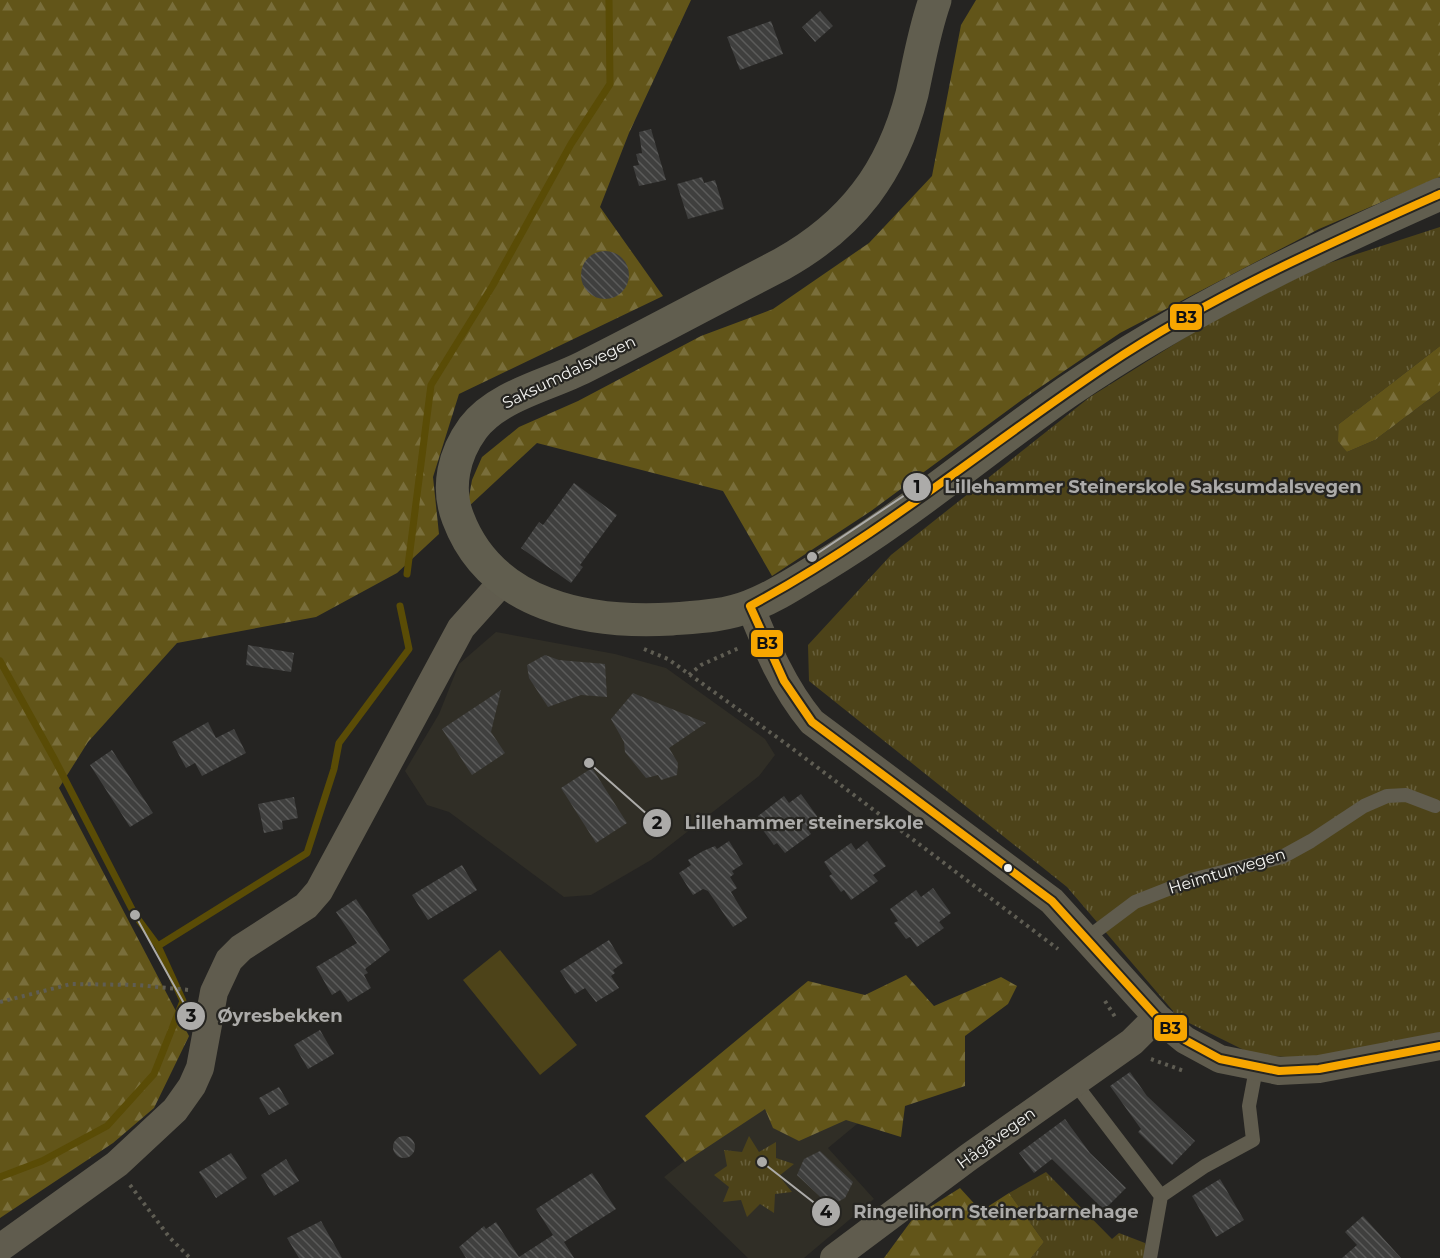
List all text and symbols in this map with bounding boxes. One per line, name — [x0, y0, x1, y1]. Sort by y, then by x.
line badge: B3 — [1169, 303, 1203, 331]
text: B3 — [1175, 308, 1197, 327]
street label: Saksumdalsvegen — [499, 331, 639, 413]
callout: Lillehammer Steinerskole Saksumdalsvegen — [902, 469, 1374, 505]
text: 1 — [913, 476, 921, 498]
text: Lillehammer Steinerskole Saksumdalsvegen — [944, 476, 1362, 498]
line badge: B3 — [750, 629, 784, 658]
text: B3 — [756, 634, 778, 653]
callout: Lillehammer steinerskole — [642, 805, 935, 841]
text: 2 — [652, 812, 663, 834]
text: Lillehammer steinerskole — [684, 812, 924, 834]
street label: Heimtunvegen — [1166, 844, 1288, 898]
unlabelled marker — [1002, 862, 1014, 874]
callout: Øyresbekken — [176, 998, 355, 1034]
text: 3 — [185, 1005, 197, 1027]
text: Øyresbekken — [217, 1005, 343, 1027]
line badge: B3 — [1153, 1014, 1188, 1042]
text: B3 — [1159, 1019, 1181, 1038]
street label: Hågåvegen — [953, 1103, 1039, 1173]
callout: Ringelihorn Steinerbarnehage — [811, 1194, 1151, 1230]
text: 4 — [820, 1201, 833, 1223]
text: Ringelihorn Steinerbarnehage — [853, 1201, 1139, 1223]

